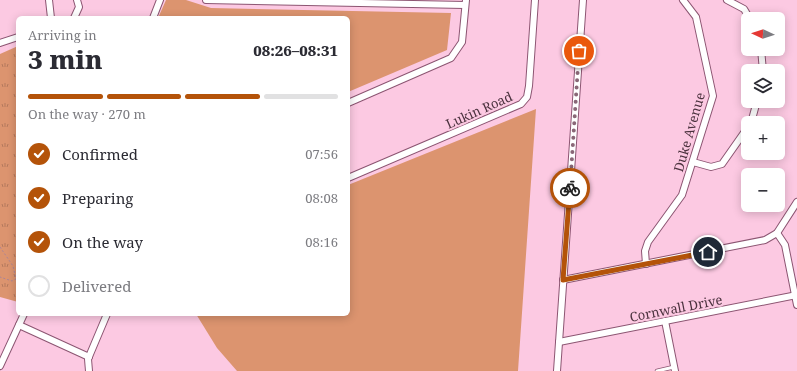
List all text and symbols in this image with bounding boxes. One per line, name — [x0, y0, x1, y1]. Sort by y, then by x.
north arrow — [741, 12, 785, 56]
map controls — [741, 12, 785, 212]
text: Arriving in — [28, 26, 97, 44]
pin — [562, 34, 596, 68]
text: 08:26–08:31 — [253, 40, 338, 60]
icon: bag — [568, 40, 590, 62]
text: 3 min — [28, 41, 103, 77]
button: layers — [741, 64, 785, 108]
street label: Lukin Road — [443, 87, 515, 133]
street label: Duke Avenue — [669, 90, 709, 174]
text: On the way · 270 m — [28, 105, 146, 123]
button: + — [741, 116, 785, 160]
icon: check — [28, 143, 50, 165]
text: Confirmed — [62, 144, 138, 164]
text: 07:56 — [305, 145, 338, 163]
courier — [550, 168, 590, 208]
button: − — [741, 168, 785, 212]
icon: bike — [559, 177, 581, 199]
icon: check — [28, 187, 50, 209]
text: Preparing — [62, 188, 133, 208]
text: 08:08 — [305, 189, 338, 207]
icon: check — [28, 231, 50, 253]
text: On the way — [62, 232, 143, 252]
text: 08:16 — [305, 233, 338, 251]
pin — [691, 235, 725, 269]
icon: home — [697, 241, 719, 263]
text: Delivered — [62, 276, 131, 296]
street label: Cornwall Drive — [628, 290, 724, 326]

